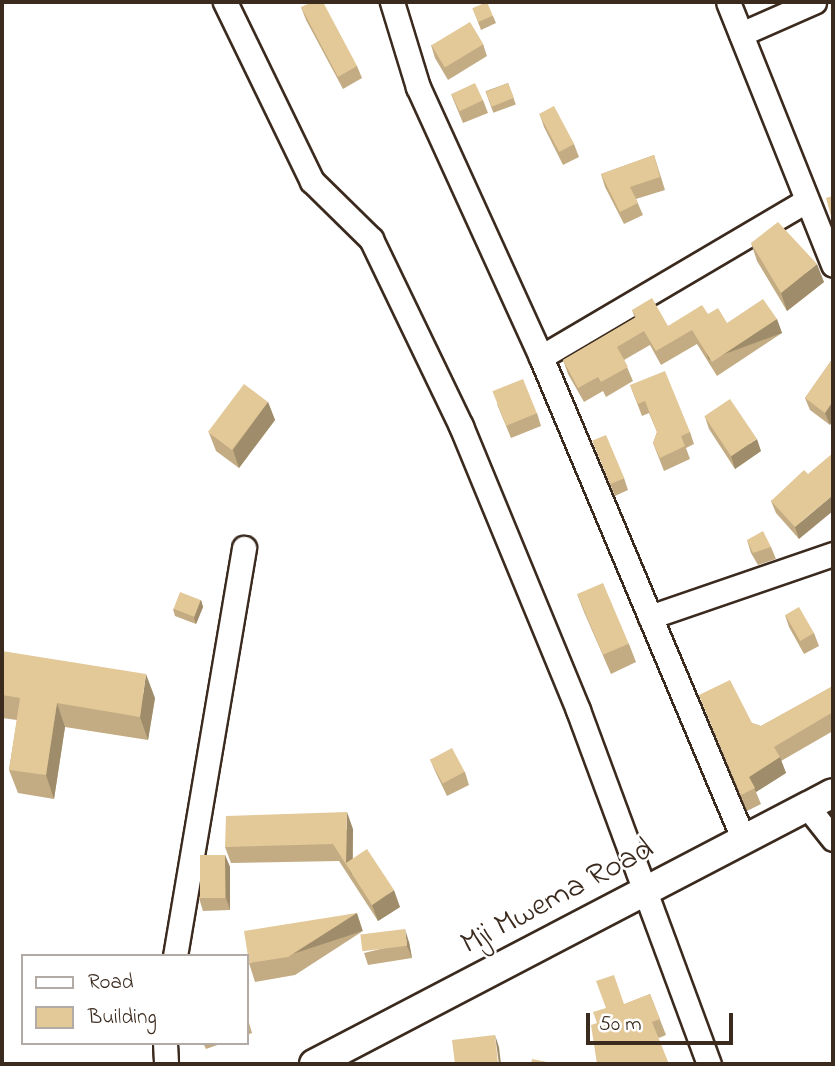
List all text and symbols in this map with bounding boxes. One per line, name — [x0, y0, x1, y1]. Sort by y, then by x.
street label: Mji Mwema Road — [455, 831, 661, 965]
legend — [21, 954, 248, 1045]
text: Road — [88, 968, 134, 998]
scale bar — [590, 1000, 737, 1044]
text: Building — [88, 1003, 157, 1033]
text: 50 m — [599, 1010, 642, 1040]

